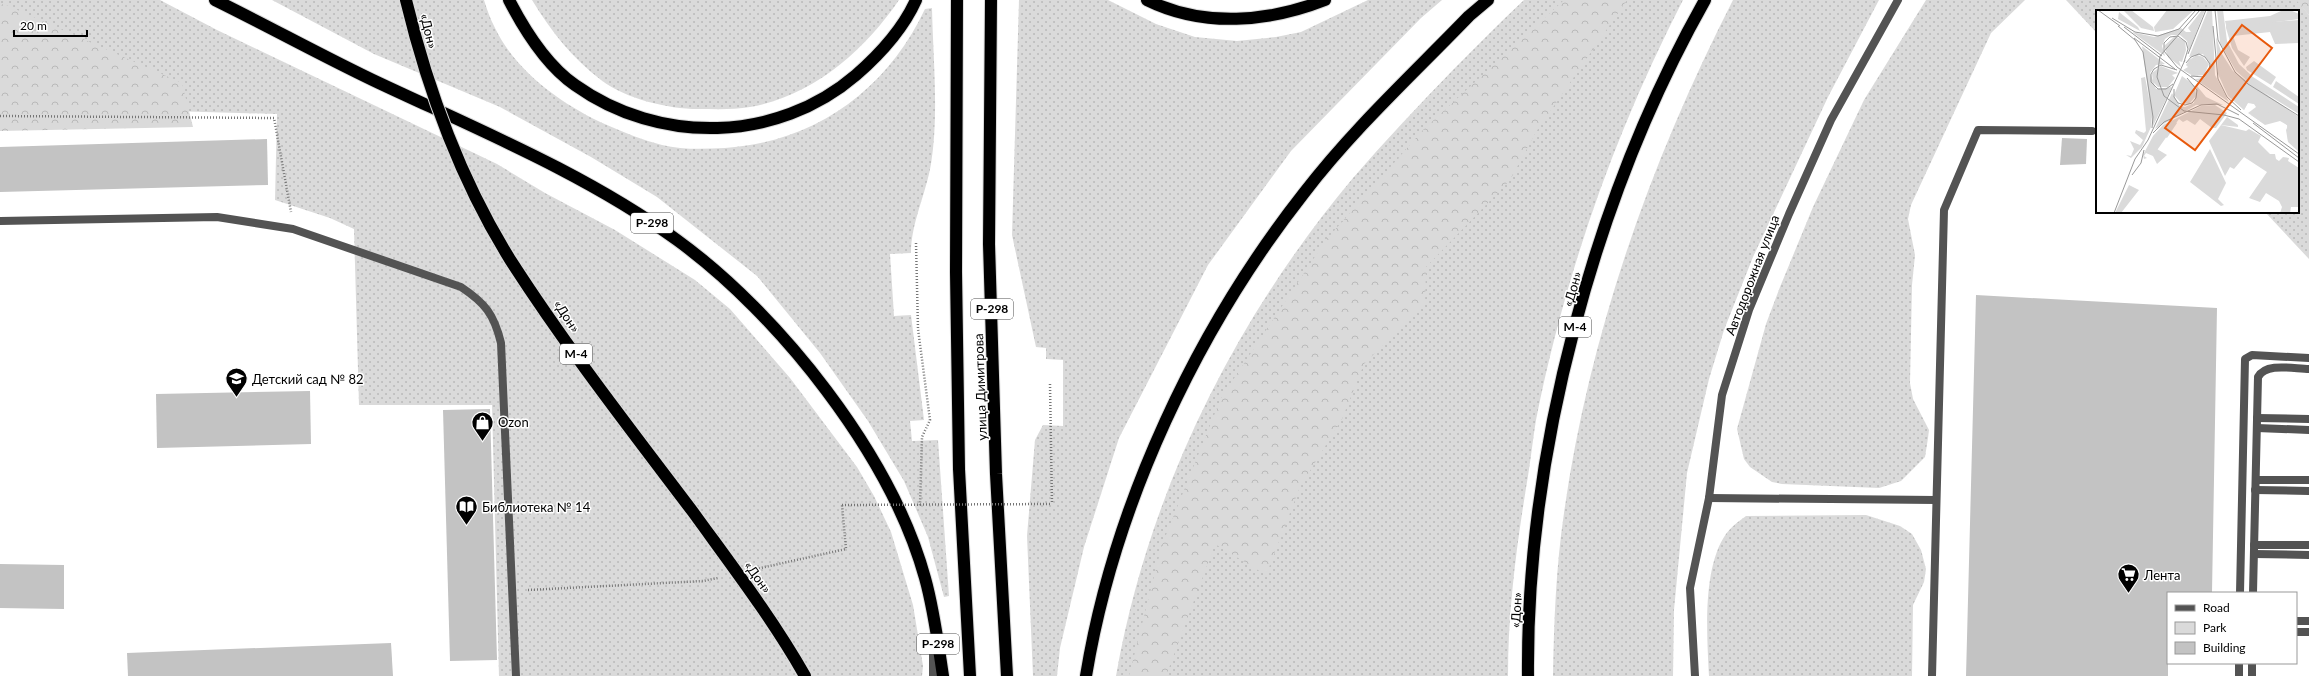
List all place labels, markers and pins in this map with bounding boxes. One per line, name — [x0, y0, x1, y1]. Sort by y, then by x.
school or university icon: Детский сад № 82 — [224, 366, 250, 399]
place label: Детский сад № 82 — [252, 371, 364, 387]
shop icon: Ozon — [469, 409, 495, 442]
place label: Ozon — [498, 414, 529, 430]
library icon: Библиотека № 14 — [454, 494, 480, 527]
place label: Библиотека № 14 — [482, 499, 591, 515]
supermarket icon: Лента — [2116, 562, 2142, 595]
place label: Лента — [2143, 567, 2180, 583]

